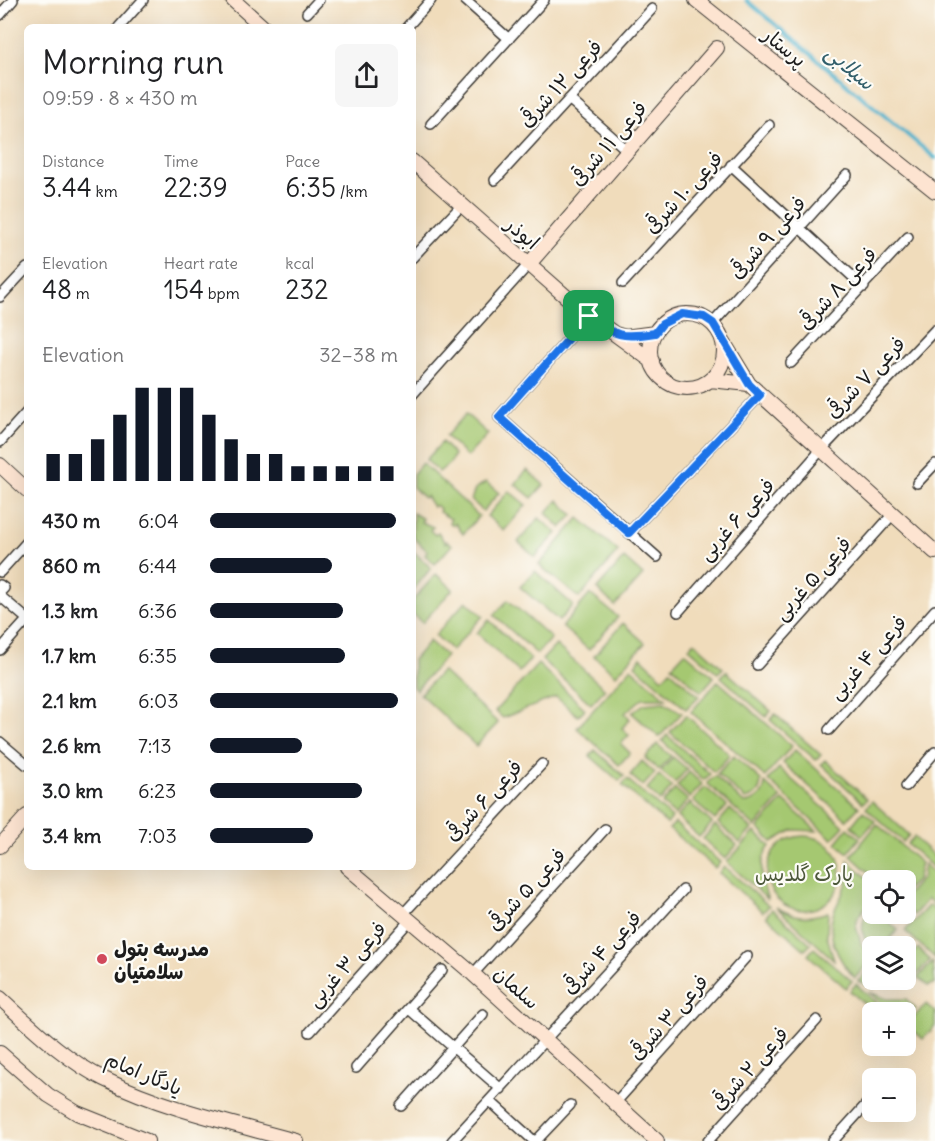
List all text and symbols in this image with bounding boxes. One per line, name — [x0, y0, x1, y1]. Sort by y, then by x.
street label: پرستار — [756, 21, 812, 73]
street label: فرعی ۱۲ شرقی — [513, 34, 608, 133]
water label: سیلابی — [819, 39, 881, 97]
text: Morning run — [42, 41, 224, 83]
button: share — [335, 44, 398, 107]
text: 09:59 · 8 × 430 m — [42, 85, 198, 110]
street label: فرعی ۱۱ شرقی — [564, 95, 653, 191]
street label: فرعی ۱۰ شرقی — [638, 145, 728, 239]
text: Distance — [42, 151, 104, 171]
text: Time — [164, 151, 198, 171]
text: Pace — [285, 151, 320, 171]
text: 3.44 — [42, 171, 92, 204]
text: 22:39 — [164, 171, 228, 204]
text: 6:35 — [285, 171, 336, 204]
text: km — [92, 181, 118, 201]
text: /km — [336, 181, 368, 201]
street label: فرعی ۹ شرقی — [723, 190, 811, 284]
street label: ابوذر — [499, 210, 545, 255]
street label: فرعی ۸ شرقی — [792, 241, 882, 335]
text: Elevation — [42, 253, 108, 273]
text: Heart rate — [164, 253, 238, 273]
text: kcal — [285, 253, 314, 273]
text: 48 — [42, 273, 72, 306]
text: 154 — [164, 273, 204, 306]
text: 232 — [285, 273, 329, 306]
text: m — [72, 283, 90, 303]
text: bpm — [204, 283, 240, 303]
pin — [563, 290, 614, 341]
icon: arrive — [572, 299, 605, 332]
street label: فرعی ۷ شرقی — [820, 331, 911, 424]
text: Elevation — [42, 342, 124, 367]
text: 32–38 m — [319, 342, 398, 367]
street label: فرعی ۶ غربی — [693, 473, 780, 566]
text: 430 m — [42, 508, 100, 533]
text: 6:04 — [138, 508, 179, 533]
street label: فرعی ۵ غربی — [768, 531, 857, 626]
text: 860 m — [42, 553, 101, 578]
text: 6:44 — [138, 553, 177, 578]
text: 1.3 km — [42, 598, 98, 623]
text: 6:36 — [138, 598, 177, 623]
street label: فرعی ۴ غربی — [823, 610, 912, 705]
text: 1.7 km — [42, 643, 96, 668]
text: 6:35 — [138, 643, 177, 668]
text: 2.1 km — [42, 688, 97, 713]
text: 6:03 — [138, 688, 179, 713]
text: 2.6 km — [42, 733, 101, 758]
text: 7:13 — [138, 733, 172, 758]
street label: فرعی ۶ شرقی — [439, 754, 528, 847]
text: 3.0 km — [42, 778, 103, 803]
text: 6:23 — [138, 778, 176, 803]
text: 3.4 km — [42, 823, 101, 848]
text: 7:03 — [138, 823, 177, 848]
street label: فرعی ۵ شرقی — [481, 842, 571, 936]
park label: پارک گلدیس — [755, 861, 853, 887]
map controls — [862, 870, 916, 1122]
button: locate — [862, 870, 916, 924]
street label: فرعی ۴ شرقی — [556, 905, 647, 1000]
street label: فرعی ۳ غربی — [301, 916, 392, 1013]
place label: مدرسه بتول سلامتیان — [114, 936, 209, 984]
button: layers — [862, 936, 916, 990]
marker: مدرسه بتول سلامتیان — [95, 952, 109, 966]
street label: سلمان — [489, 960, 545, 1014]
street label: فرعی ۳ شرقی — [623, 969, 714, 1066]
button: + — [862, 1002, 916, 1056]
street label: فرعی ۲ شرقی — [705, 1021, 794, 1116]
street label: یادگار امام — [101, 1046, 186, 1103]
button: − — [862, 1068, 916, 1122]

